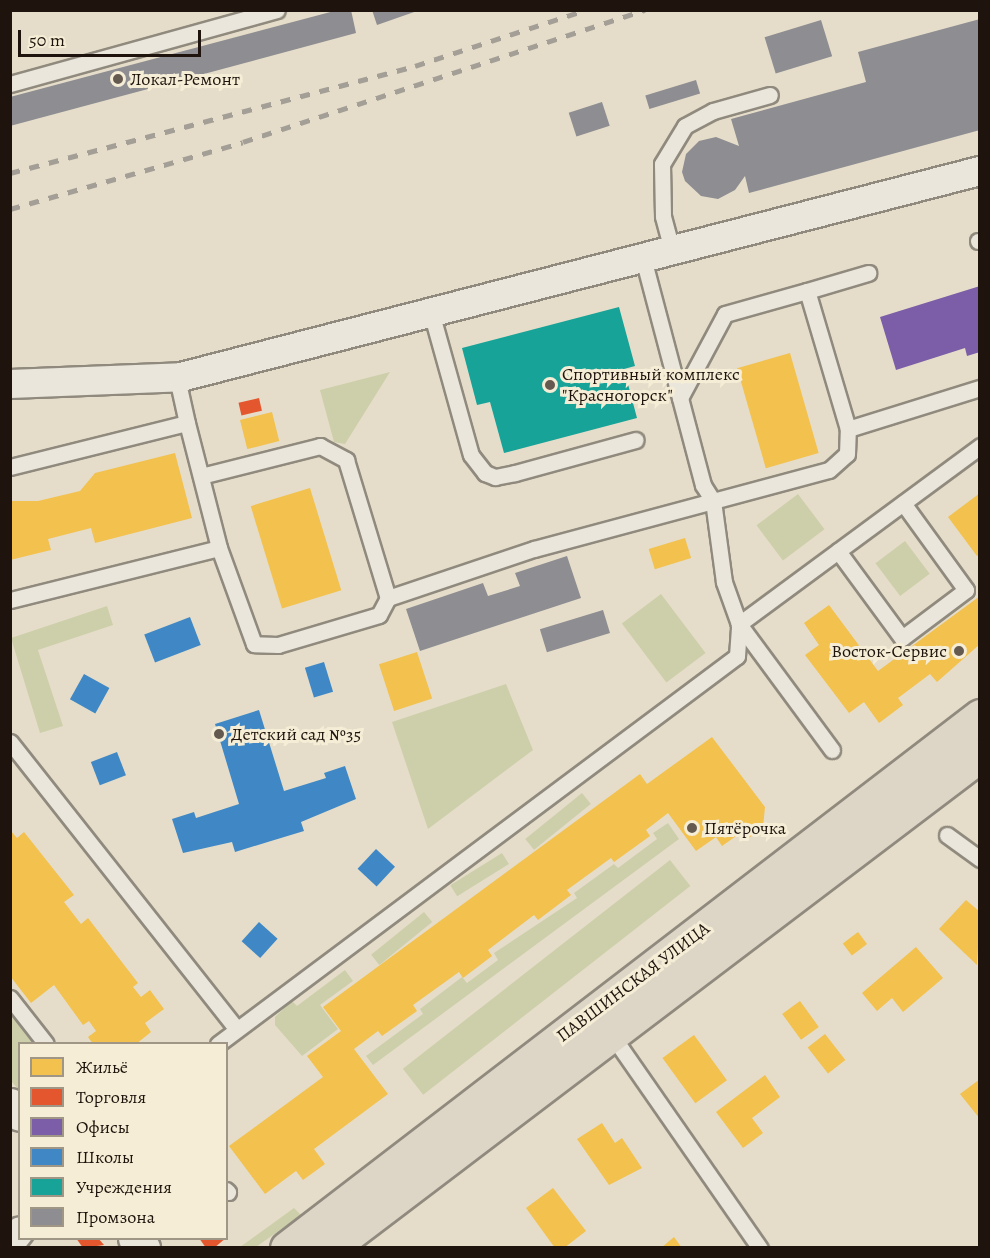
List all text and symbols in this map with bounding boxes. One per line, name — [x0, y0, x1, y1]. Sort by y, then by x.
scale bar — [21, 18, 204, 56]
text: 50 m — [29, 28, 65, 52]
place label: Локал-Ремонт — [130, 68, 240, 90]
marker: Локал-Ремонт — [111, 72, 125, 86]
place label: Спортивный комплекс "Красногорск" — [562, 364, 740, 406]
marker: Спортивный комплекс "Красногорск" — [543, 378, 557, 392]
place label: Восток-Сервис — [831, 640, 947, 662]
marker: Восток-Сервис — [952, 644, 966, 658]
place label: Детский сад №35 — [231, 723, 361, 745]
marker: Детский сад №35 — [212, 727, 226, 741]
place label: Пятёрочка — [704, 817, 786, 839]
marker: Пятёрочка — [685, 821, 699, 835]
street label: ПАВШИНСКАЯ УЛИЦА — [552, 917, 714, 1047]
legend — [18, 1042, 228, 1240]
text: Жильё — [76, 1055, 128, 1079]
text: Торговля — [76, 1085, 146, 1109]
text: Офисы — [76, 1115, 130, 1139]
text: Школы — [76, 1145, 134, 1169]
text: Учреждения — [76, 1175, 172, 1199]
text: Промзона — [76, 1205, 155, 1229]

